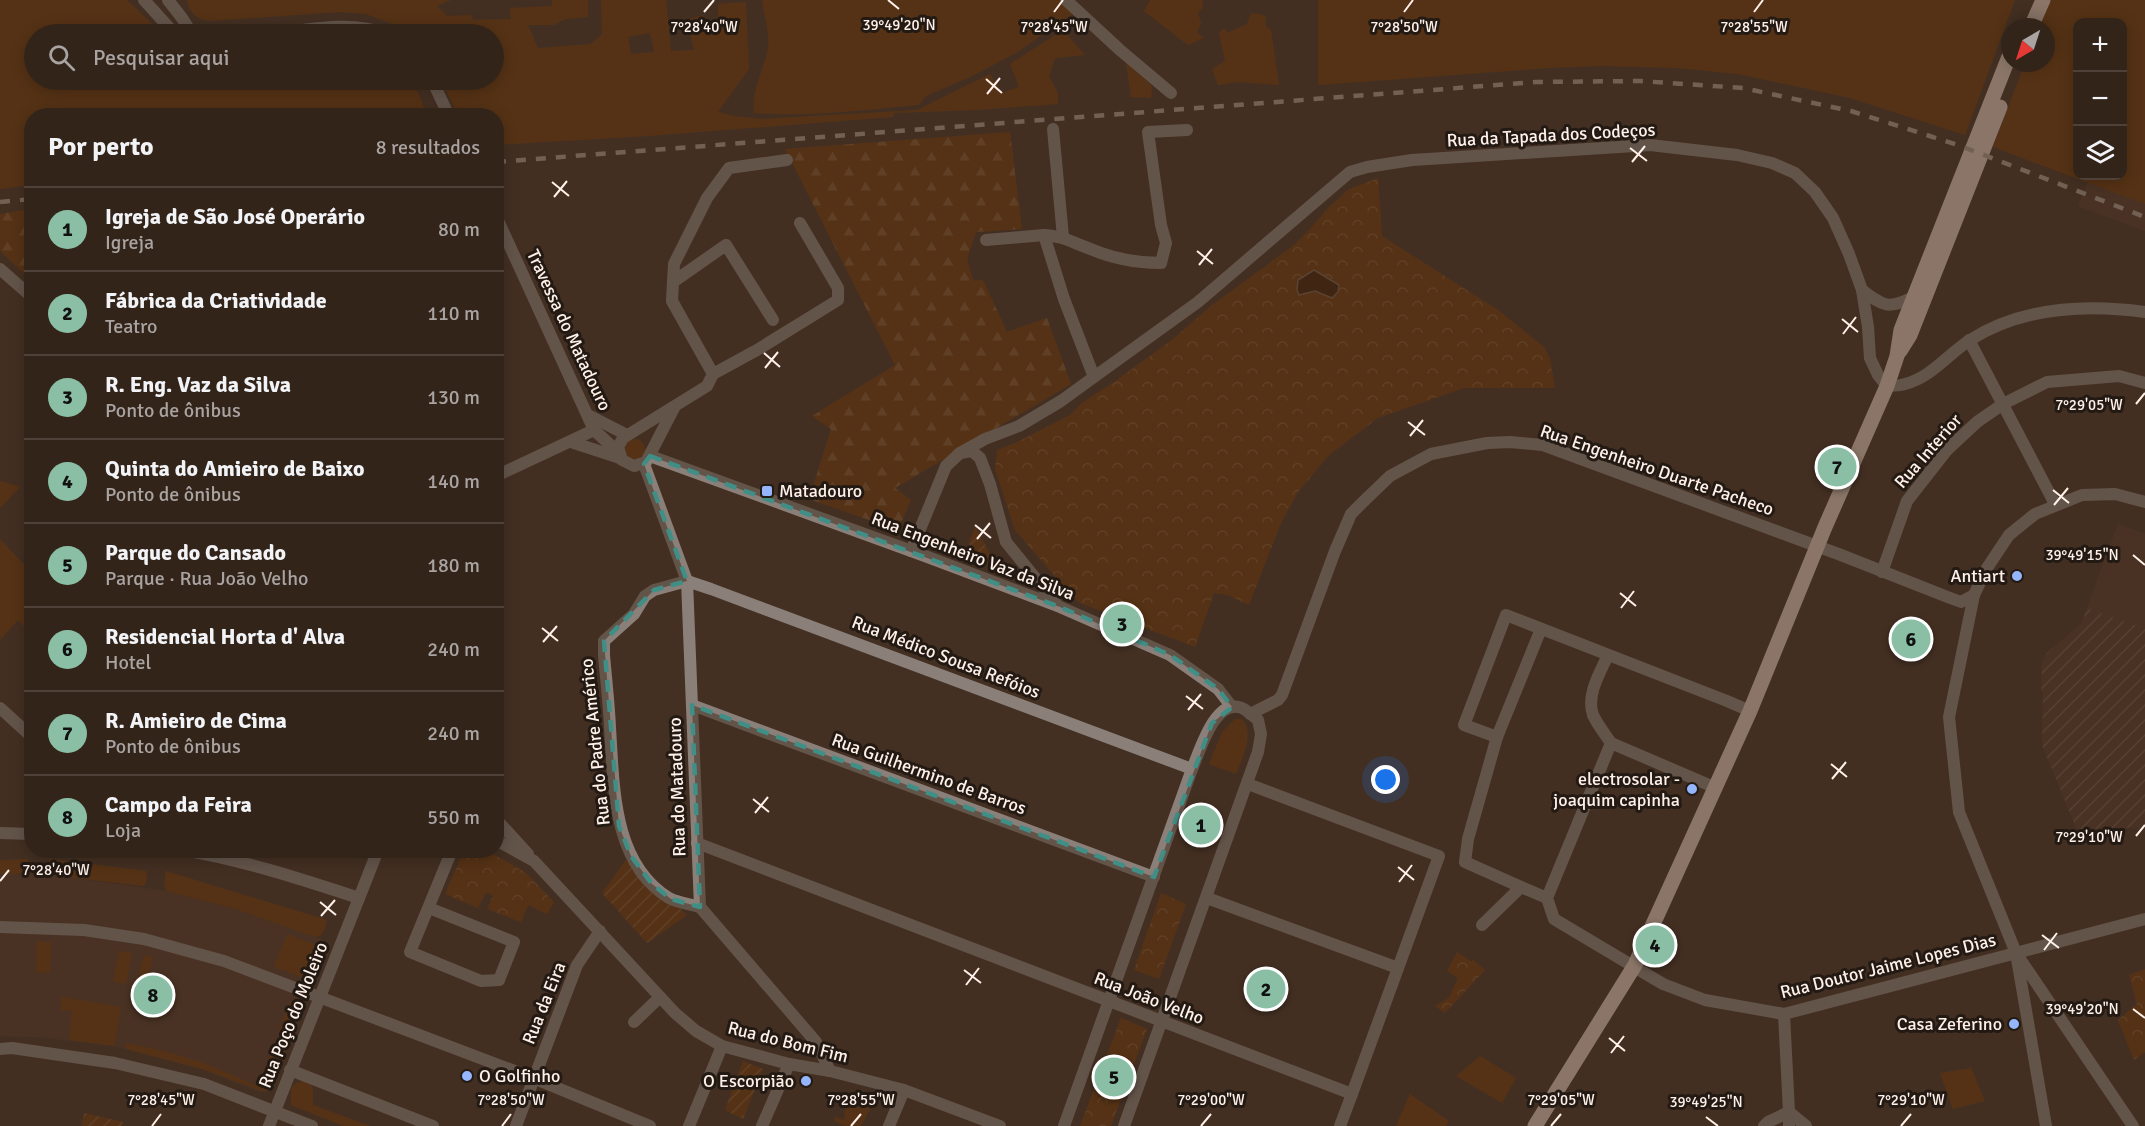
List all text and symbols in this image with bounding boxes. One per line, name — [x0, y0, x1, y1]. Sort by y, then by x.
text: 39°49'20"N — [862, 16, 936, 34]
text: 7°28'40"W — [670, 18, 738, 36]
text: 7°28'45"W — [1020, 18, 1088, 36]
text: 7°28'50"W — [1370, 18, 1438, 36]
text: 7°28'55"W — [1720, 18, 1788, 36]
north arrow — [2001, 18, 2055, 72]
map controls — [2073, 18, 2127, 180]
button: + — [2073, 18, 2127, 72]
search box — [24, 24, 504, 90]
icon: search — [45, 41, 78, 74]
text: Pesquisar aqui — [93, 44, 229, 71]
button: − — [2073, 72, 2127, 126]
street label: Rua da Tapada dos Codeços — [1446, 119, 1656, 151]
button: layers — [2073, 126, 2127, 180]
text: Por perto — [48, 131, 154, 163]
text: 8 resultados — [376, 135, 480, 160]
text: Igreja de São José Operário — [105, 203, 365, 230]
text: 1 — [62, 217, 73, 242]
text: 80 m — [438, 217, 480, 242]
text: Igreja — [105, 230, 154, 255]
street label: Travessa do Matadouro — [522, 246, 616, 414]
text: Fábrica da Criatividade — [105, 287, 327, 314]
text: 2 — [62, 301, 73, 326]
text: 110 m — [427, 301, 480, 326]
text: Teatro — [105, 314, 158, 339]
text: R. Eng. Vaz da Silva — [105, 371, 291, 398]
text: 3 — [62, 385, 73, 410]
text: 130 m — [427, 385, 480, 410]
text: 7°29'05"W — [2055, 396, 2123, 414]
text: Ponto de ônibus — [105, 398, 241, 423]
street label: Rua Interior — [1890, 409, 1967, 493]
street label: Rua Engenheiro Duarte Pacheco — [1537, 420, 1777, 520]
pin: 7 — [1818, 444, 1856, 490]
text: Quinta do Amieiro de Baixo — [105, 455, 364, 482]
text: 4 — [62, 469, 73, 494]
text: 140 m — [427, 469, 480, 494]
place label: Matadouro — [779, 480, 862, 502]
text: Ponto de ônibus — [105, 482, 241, 507]
marker: Matadouro — [760, 484, 774, 498]
street label: Rua Engenheiro Vaz da Silva — [868, 507, 1078, 605]
text: Parque do Cansado — [105, 539, 286, 566]
text: 39°49'15"N — [2045, 546, 2119, 564]
text: 5 — [62, 553, 73, 578]
text: 180 m — [427, 553, 480, 578]
place label: Antiart — [1950, 565, 2005, 587]
text: Parque · Rua João Velho — [105, 566, 309, 591]
marker: Antiart — [2010, 569, 2024, 583]
pin: 3 — [1102, 602, 1142, 646]
street label: Rua Médico Sousa Refóios — [849, 611, 1043, 703]
pin: 6 — [1892, 616, 1930, 662]
text: Residencial Horta d' Alva — [105, 623, 345, 650]
text: 6 — [62, 637, 73, 662]
text: 240 m — [427, 637, 480, 662]
text: Hotel — [105, 650, 151, 675]
street label: Rua do Padre Américo — [575, 657, 615, 827]
text: R. Amieiro de Cima — [105, 707, 287, 734]
street label: Rua do Matadouro — [664, 717, 690, 857]
text: 7 — [62, 721, 73, 746]
text: 240 m — [427, 721, 480, 746]
street label: Rua Guilhermino de Barros — [829, 729, 1029, 819]
text: Ponto de ônibus — [105, 734, 241, 759]
your location — [1371, 765, 1400, 794]
place label: electrosolar - joaquim capinha — [1553, 768, 1680, 811]
marker: electrosolar - joaquim capinha — [1685, 782, 1699, 796]
text: Campo da Feira — [105, 791, 252, 818]
pin: 1 — [1182, 802, 1220, 848]
text: 8 — [62, 805, 73, 830]
text: 550 m — [427, 805, 480, 830]
text: Loja — [105, 818, 141, 843]
text: 7°29'10"W — [2055, 828, 2123, 846]
text: 7°28'40"W — [22, 861, 90, 879]
pin: 4 — [1636, 922, 1674, 968]
street label: Rua Doutor Jaime Lopes Dias — [1778, 929, 1998, 1003]
street label: Rua Poço do Moleiro — [254, 939, 332, 1091]
street label: Rua da Eira — [518, 959, 570, 1047]
pin: 2 — [1246, 966, 1286, 1012]
street label: Rua João Velho — [1091, 967, 1207, 1029]
pin: 8 — [134, 972, 172, 1018]
text: 39°49'20"N — [2045, 1000, 2119, 1018]
place label: Casa Zeferino — [1897, 1013, 2002, 1035]
street label: Rua do Bom Fim — [725, 1016, 851, 1068]
marker: Casa Zeferino — [2007, 1017, 2021, 1031]
pin: 5 — [1094, 1054, 1134, 1100]
place label: O Golfinho — [479, 1065, 560, 1087]
marker: O Golfinho — [460, 1069, 474, 1083]
place label: O Escorpião — [703, 1070, 794, 1092]
marker: O Escorpião — [799, 1074, 813, 1088]
text: 7°28'45"W — [127, 1091, 195, 1109]
text: 7°28'50"W — [477, 1091, 545, 1109]
text: 7°28'55"W — [827, 1091, 895, 1109]
text: 7°29'00"W — [1177, 1091, 1245, 1109]
text: 7°29'05"W — [1527, 1091, 1595, 1109]
text: 7°29'10"W — [1877, 1091, 1945, 1109]
text: 39°49'25"N — [1669, 1093, 1743, 1111]

